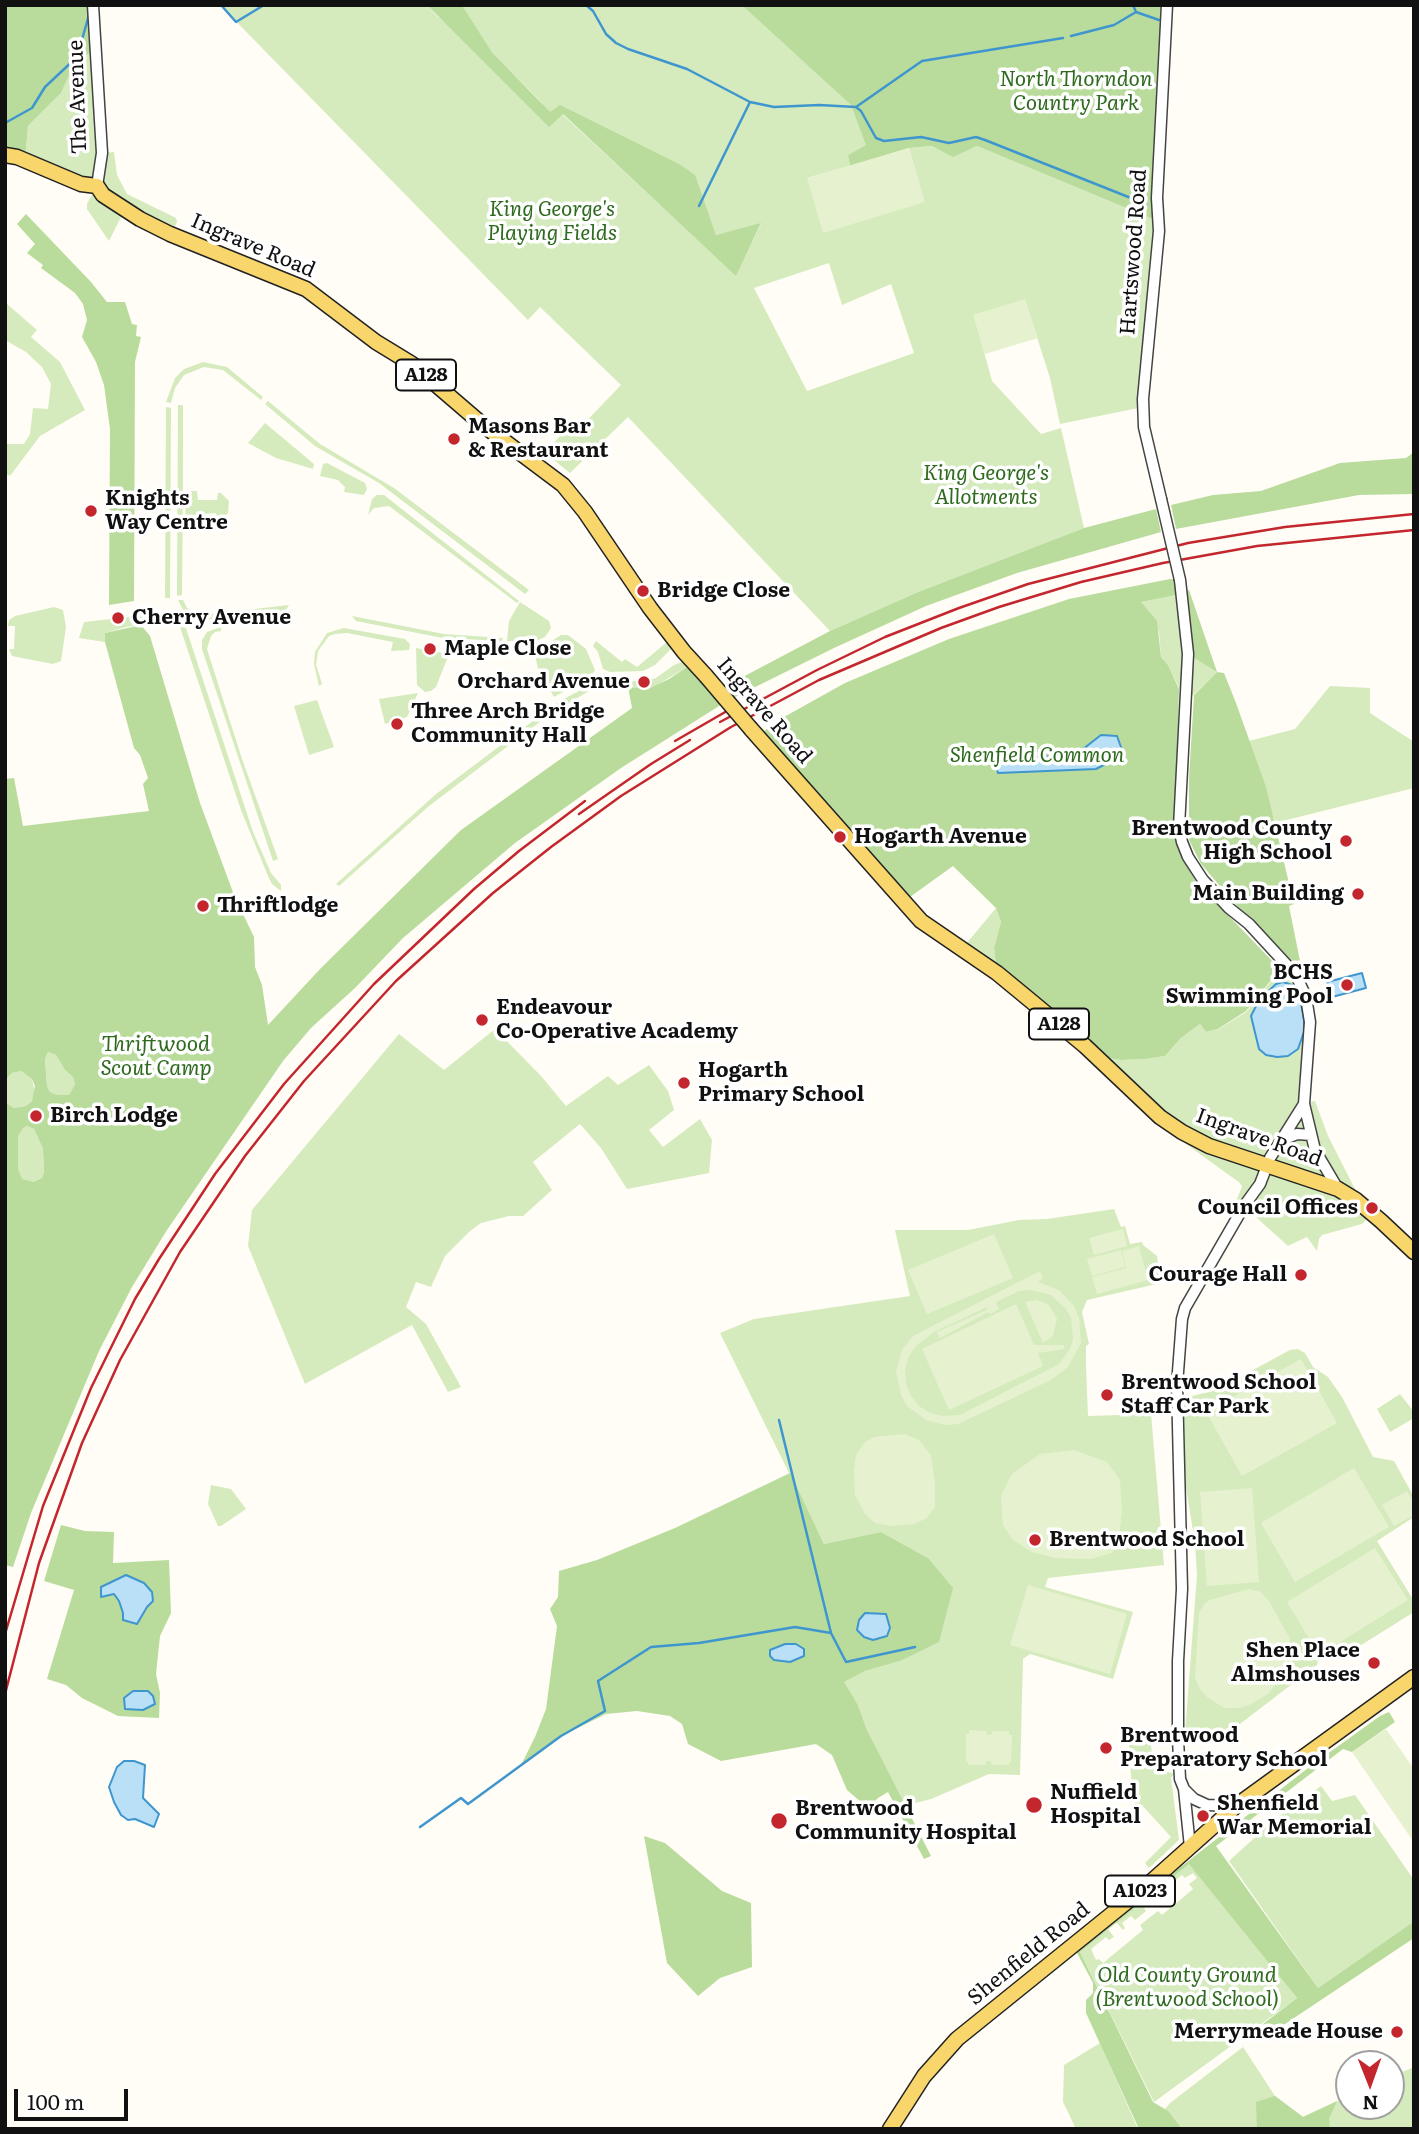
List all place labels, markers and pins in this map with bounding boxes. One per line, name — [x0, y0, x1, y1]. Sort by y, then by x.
place label: Masons Bar & Restaurant — [468, 414, 608, 464]
marker: Masons Bar & Restaurant — [446, 431, 462, 447]
place label: Knights Way Centre — [105, 486, 228, 536]
marker: Knights Way Centre — [83, 503, 99, 519]
place label: Bridge Close — [657, 578, 790, 604]
marker: Bridge Close — [635, 583, 651, 599]
place label: Cherry Avenue — [132, 605, 291, 631]
marker: Cherry Avenue — [110, 610, 126, 626]
place label: Maple Close — [444, 636, 571, 662]
marker: Maple Close — [422, 641, 438, 657]
place label: Orchard Avenue — [457, 669, 630, 695]
marker: Orchard Avenue — [636, 674, 652, 690]
place label: Three Arch Bridge Community Hall — [411, 699, 605, 749]
marker: Three Arch Bridge Community Hall — [389, 716, 405, 732]
place label: Brentwood County High School — [1131, 816, 1332, 866]
place label: Hogarth Avenue — [854, 824, 1027, 850]
marker: Hogarth Avenue — [832, 829, 848, 845]
marker: Brentwood County High School — [1338, 833, 1354, 849]
place label: Main Building — [1192, 881, 1344, 907]
marker: Main Building — [1350, 886, 1366, 902]
place label: Thriftlodge — [217, 893, 338, 919]
marker: Thriftlodge — [195, 898, 211, 914]
place label: BCHS Swimming Pool — [1166, 960, 1333, 1010]
marker: BCHS Swimming Pool — [1339, 977, 1355, 993]
place label: Endeavour Co-Operative Academy — [496, 995, 738, 1045]
marker: Endeavour Co-Operative Academy — [474, 1012, 490, 1028]
place label: Hogarth Primary School — [698, 1058, 864, 1108]
marker: Hogarth Primary School — [676, 1075, 692, 1091]
place label: Birch Lodge — [50, 1103, 178, 1129]
marker: Birch Lodge — [28, 1108, 44, 1124]
place label: Council Offices — [1198, 1195, 1358, 1221]
marker: Council Offices — [1364, 1200, 1380, 1216]
place label: Courage Hall — [1149, 1262, 1287, 1288]
marker: Courage Hall — [1293, 1267, 1309, 1283]
place label: Brentwood School Staff Car Park — [1121, 1370, 1316, 1420]
marker: Brentwood School Staff Car Park — [1099, 1387, 1115, 1403]
place label: Brentwood School — [1049, 1527, 1244, 1553]
marker: Brentwood School — [1027, 1532, 1043, 1548]
place label: Shen Place Almshouses — [1231, 1638, 1360, 1688]
marker: Shen Place Almshouses — [1366, 1655, 1382, 1671]
place label: Brentwood Preparatory School — [1120, 1723, 1328, 1773]
marker: Brentwood Preparatory School — [1098, 1740, 1114, 1756]
place label: Nuffield Hospital — [1050, 1780, 1141, 1830]
place label: Shenfield War Memorial — [1217, 1791, 1372, 1841]
marker: Nuffield Hospital — [1024, 1795, 1044, 1815]
place label: Brentwood Community Hospital — [795, 1796, 1017, 1846]
marker: Shenfield War Memorial — [1195, 1808, 1211, 1824]
marker: Brentwood Community Hospital — [769, 1811, 789, 1831]
place label: Merrymeade House — [1174, 2019, 1383, 2045]
marker: Merrymeade House — [1389, 2024, 1405, 2040]

